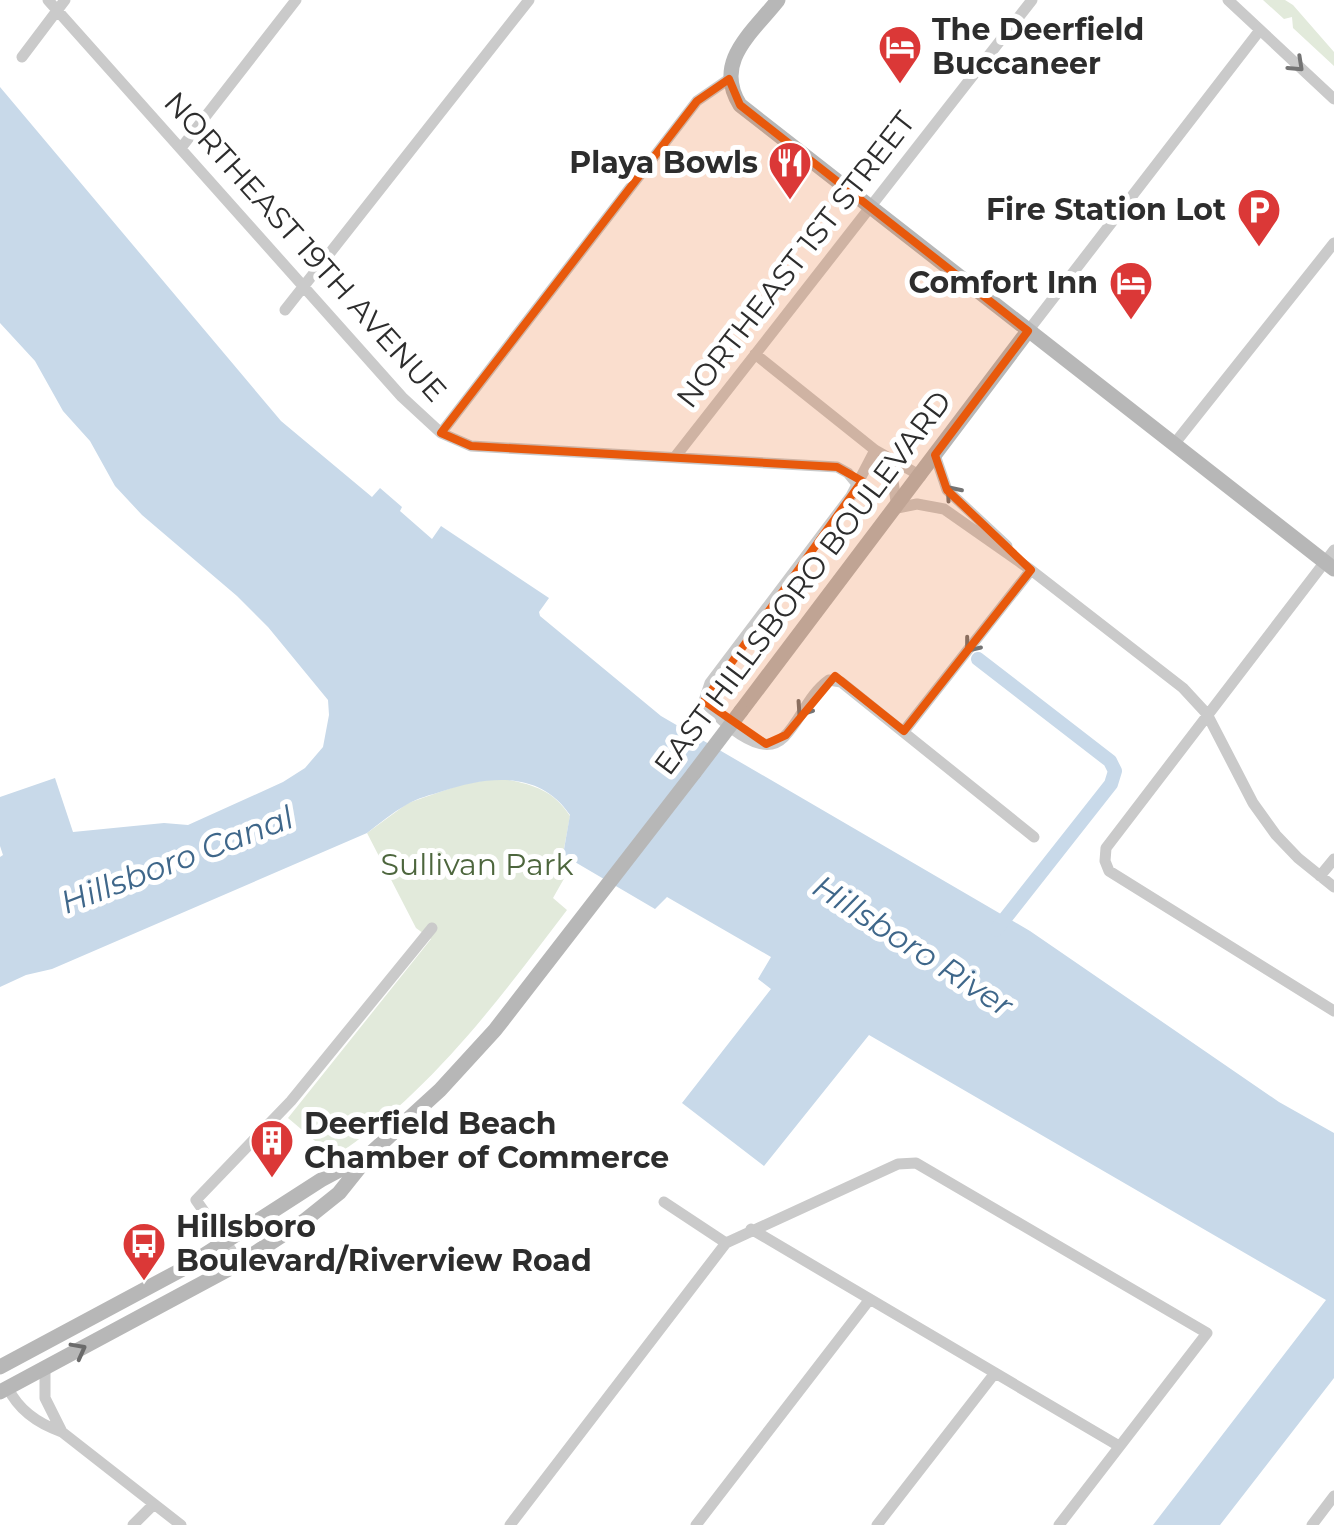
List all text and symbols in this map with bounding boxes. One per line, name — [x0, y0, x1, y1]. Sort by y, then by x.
place label: The Deerfield Buccaneer — [932, 11, 1144, 82]
hotel icon: The Deerfield Buccaneer — [877, 24, 923, 85]
one-way arrow — [1285, 53, 1304, 71]
street label: NORTHEAST 19TH AVENUE — [156, 84, 454, 409]
street label: NORTHEAST 1ST STREET — [668, 104, 923, 415]
restaurant icon: Playa Bowls — [767, 140, 813, 201]
place label: Playa Bowls — [569, 144, 758, 181]
parking icon: Fire Station Lot — [1236, 187, 1282, 248]
place label: Fire Station Lot — [986, 191, 1226, 228]
hotel icon: Comfort Inn — [1108, 260, 1154, 321]
place label: Comfort Inn — [908, 264, 1098, 301]
street label: EAST HILLSBORO BOULEVARD — [646, 383, 959, 782]
one-way arrow — [946, 485, 964, 503]
one-way arrow — [965, 635, 983, 653]
one-way arrow — [797, 699, 815, 718]
water label: Hillsboro Canal — [55, 797, 299, 922]
park label: Sullivan Park — [381, 846, 573, 883]
water label: Hillsboro River — [806, 866, 1022, 1025]
place label: Deerfield Beach Chamber of Commerce — [304, 1105, 669, 1176]
building icon: Deerfield Beach Chamber of Commerce — [249, 1118, 295, 1179]
place label: Hillsboro Boulevard/Riverview Road — [176, 1208, 592, 1279]
bus stop icon: Hillsboro Boulevard/Riverview Road — [121, 1221, 167, 1282]
one-way arrow — [69, 1342, 87, 1362]

